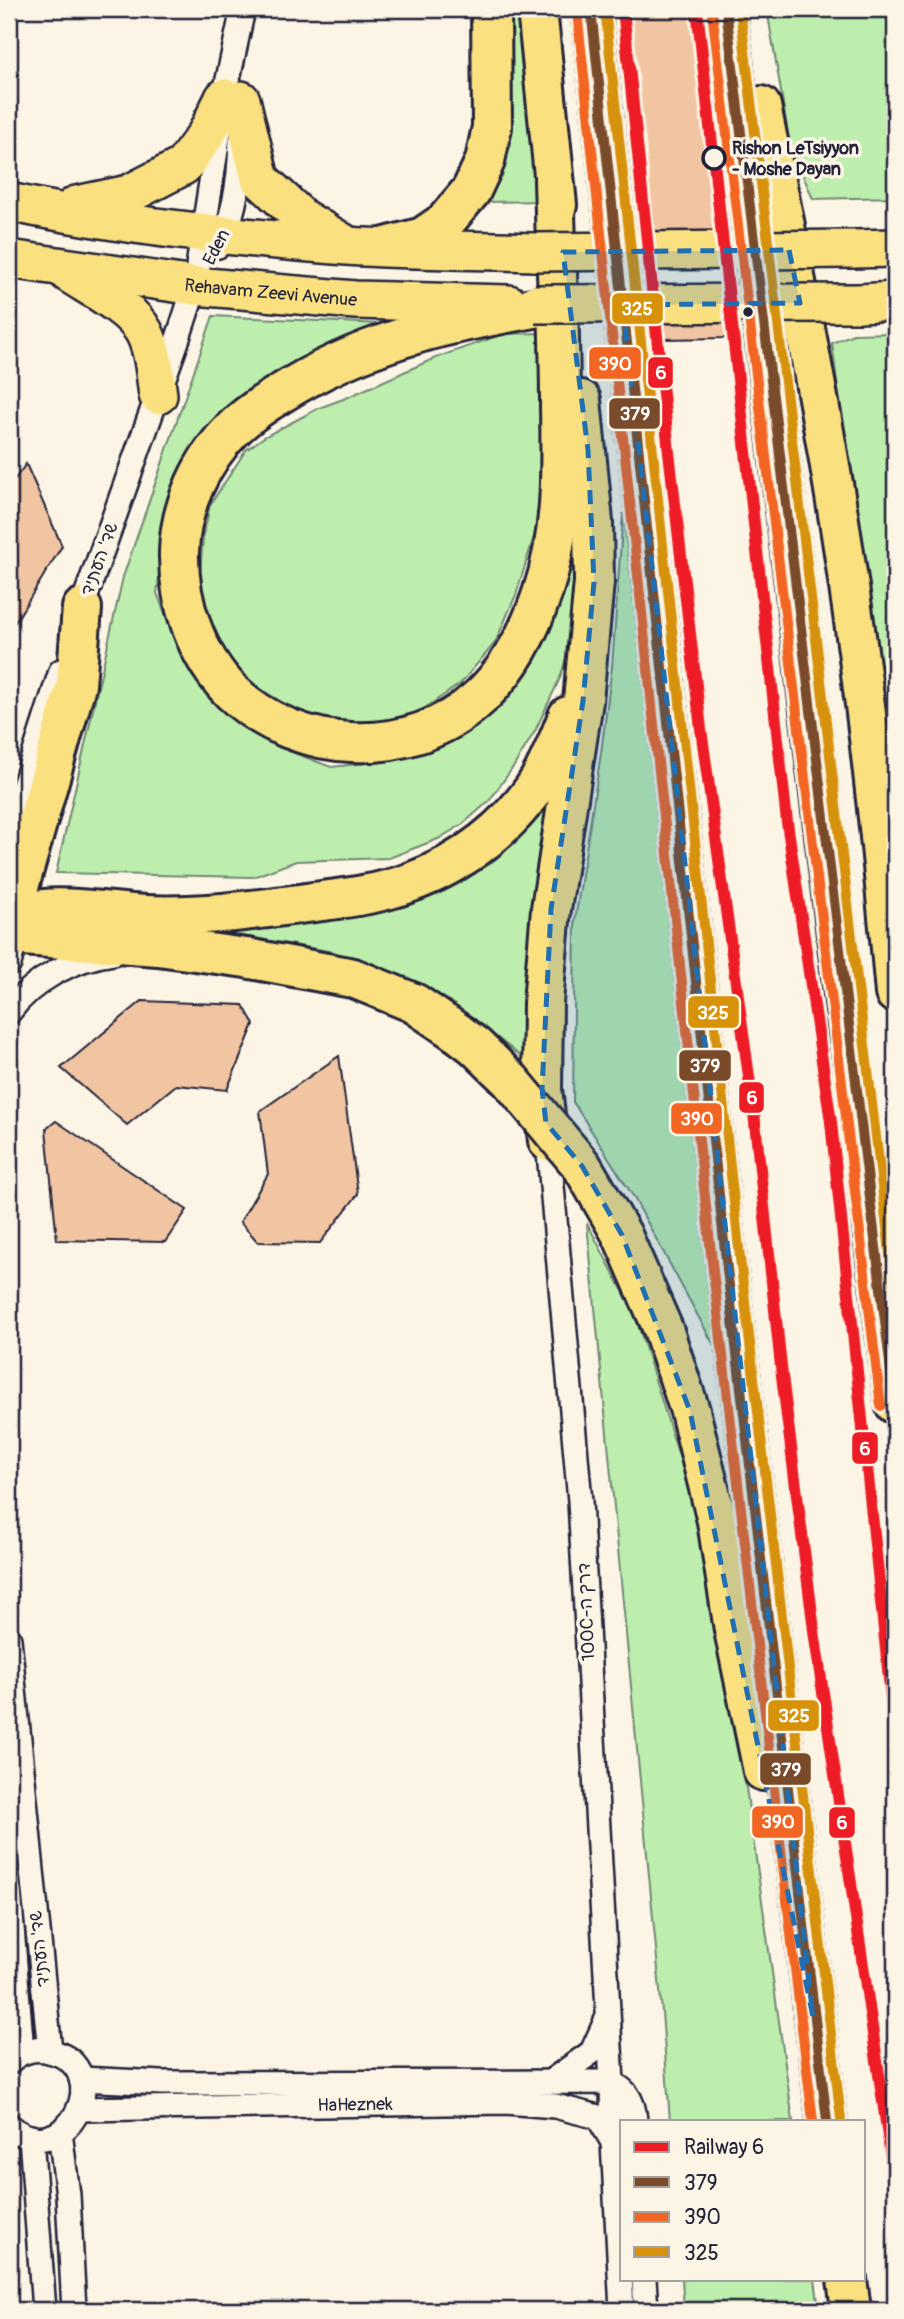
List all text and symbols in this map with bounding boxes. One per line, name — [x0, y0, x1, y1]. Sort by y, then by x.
place label: Rishon LeTsiyyon - Moshe Dayan — [732, 137, 859, 181]
marker: Rishon LeTsiyyon - Moshe Dayan — [702, 146, 726, 170]
street label: Eden — [198, 225, 235, 269]
street label: Rehavam Zeevi Avenue — [183, 274, 358, 312]
line badge: 325 — [611, 292, 664, 325]
text: 325 — [621, 297, 653, 321]
unlabelled marker — [741, 305, 755, 319]
line badge: 390 — [588, 346, 642, 380]
text: 390 — [598, 352, 632, 376]
line badge: 6 — [647, 356, 674, 389]
text: 6 — [655, 361, 667, 385]
line badge: 379 — [608, 397, 661, 430]
text: 379 — [620, 402, 650, 426]
street label: שד' העתיד — [76, 519, 123, 599]
line badge: 325 — [687, 995, 740, 1029]
text: 325 — [697, 1001, 729, 1025]
line badge: 379 — [678, 1049, 732, 1082]
text: 379 — [690, 1054, 720, 1078]
line badge: 6 — [738, 1081, 765, 1114]
text: 6 — [746, 1086, 758, 1110]
line badge: 390 — [670, 1102, 723, 1135]
text: 390 — [680, 1107, 714, 1131]
line badge: 6 — [851, 1431, 879, 1465]
text: 6 — [859, 1437, 871, 1461]
street label: דרך ה-1000 — [572, 1562, 601, 1662]
line badge: 325 — [767, 1699, 820, 1732]
text: 325 — [778, 1704, 810, 1728]
line badge: 379 — [759, 1752, 812, 1786]
text: 379 — [771, 1758, 801, 1782]
line badge: 390 — [751, 1805, 804, 1839]
line badge: 6 — [828, 1806, 856, 1839]
text: 390 — [761, 1810, 795, 1834]
text: 6 — [836, 1811, 848, 1835]
street label: שד' העתיד — [24, 1910, 55, 1988]
street label: HaHeznek — [317, 2093, 393, 2117]
legend — [620, 2120, 866, 2280]
text: Railway 6 — [684, 2134, 764, 2161]
text: 379 — [684, 2170, 718, 2197]
text: 390 — [684, 2204, 721, 2231]
text: 325 — [684, 2240, 719, 2267]

